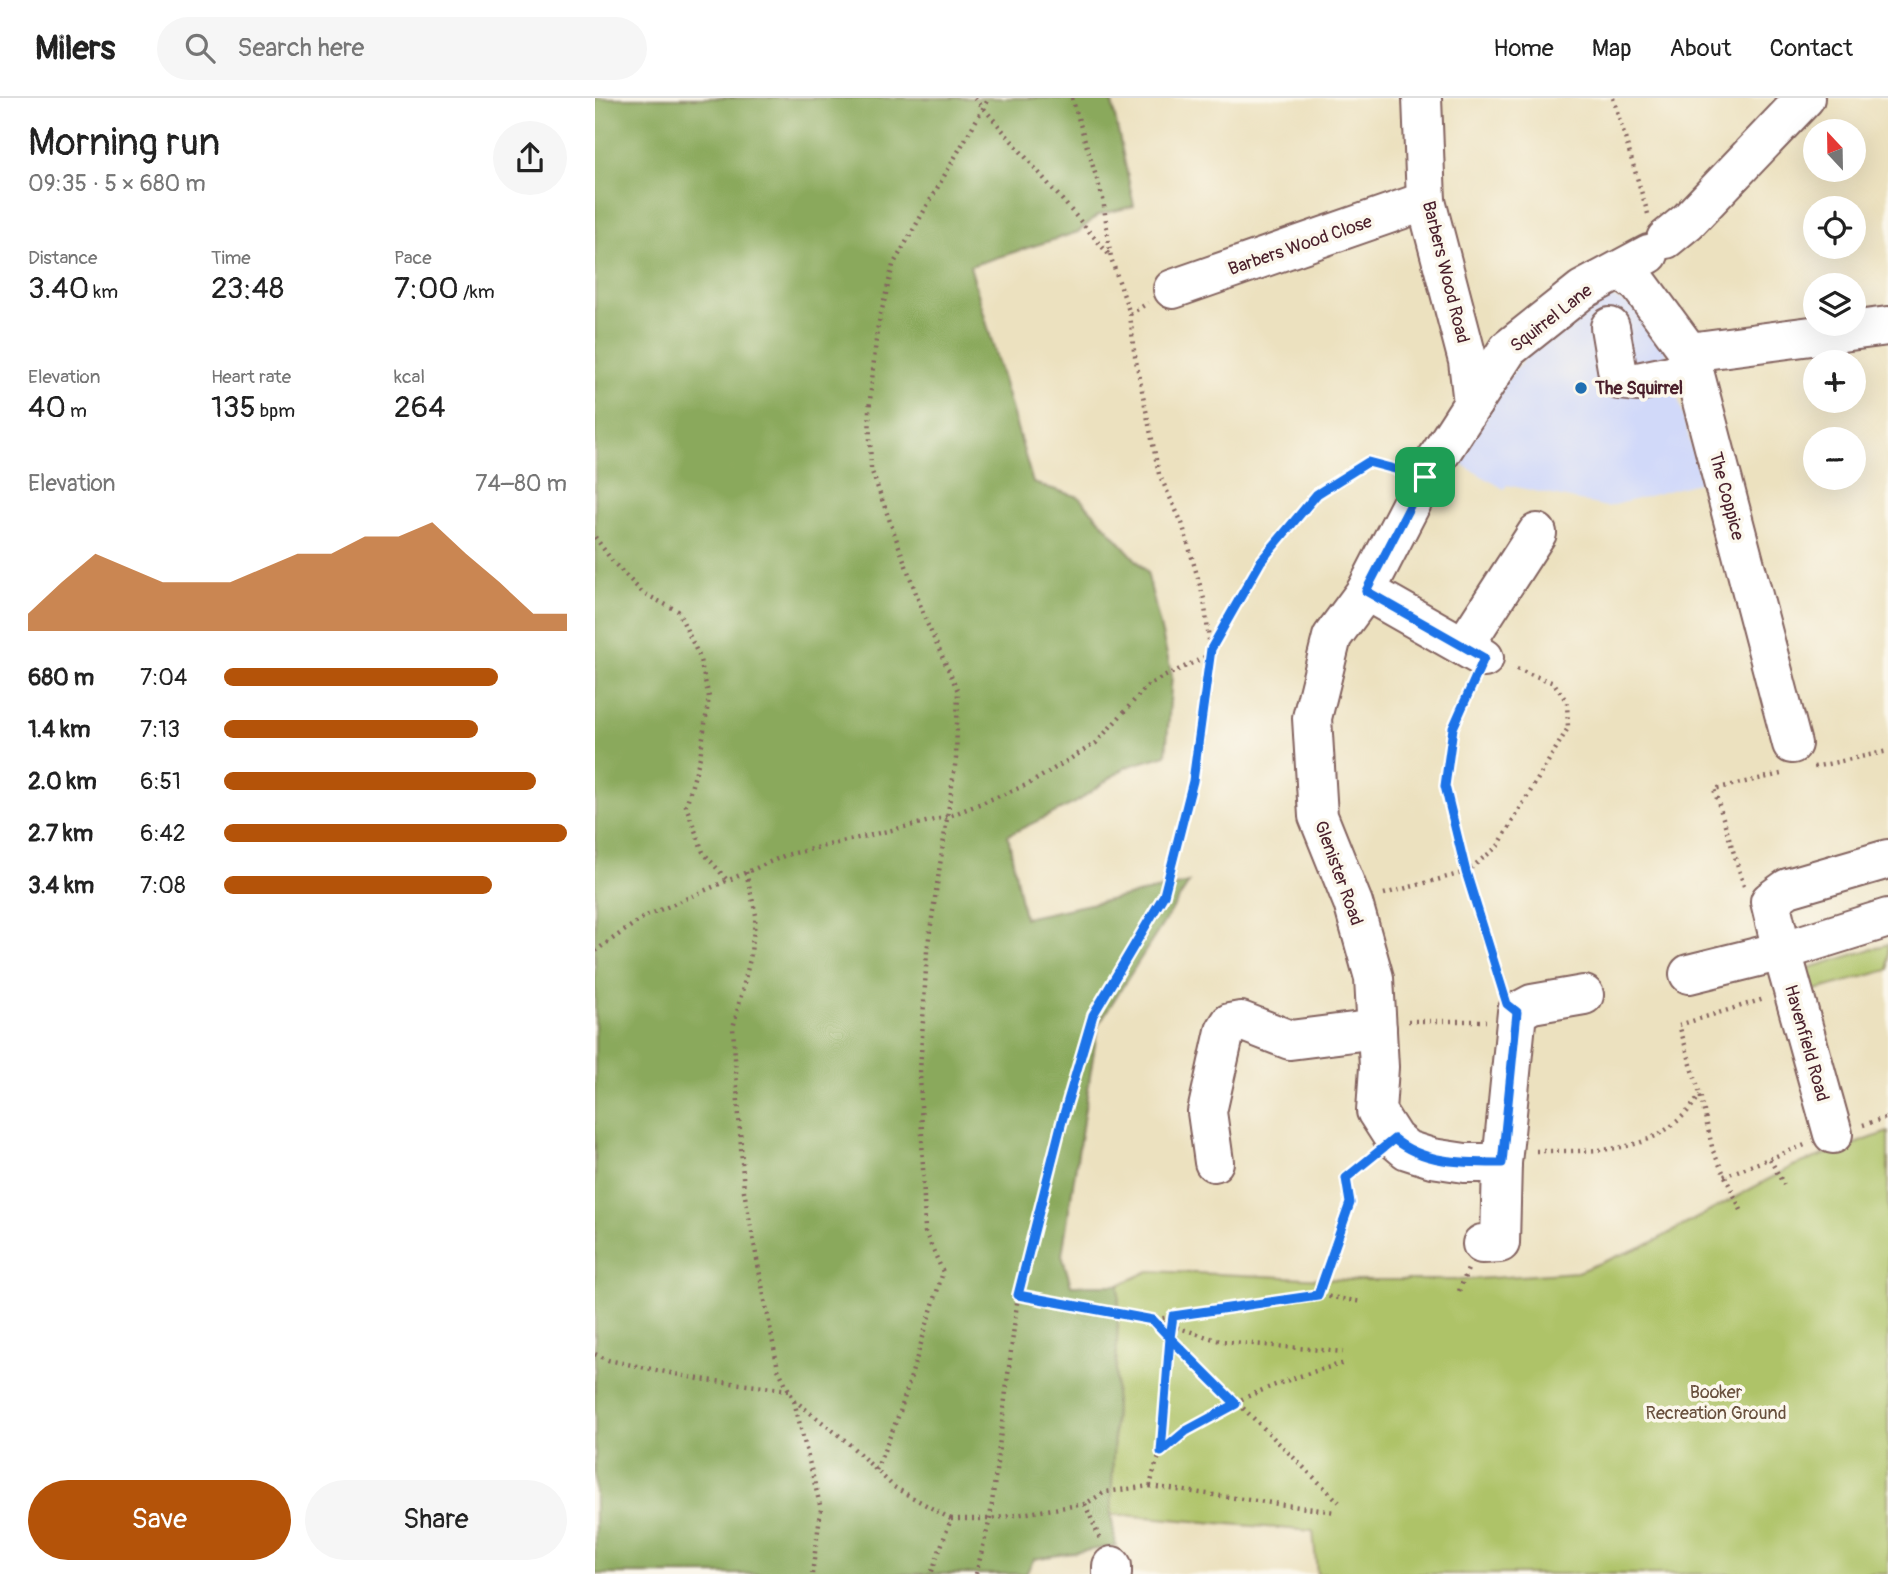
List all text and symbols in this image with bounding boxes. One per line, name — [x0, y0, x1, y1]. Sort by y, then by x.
search box — [157, 17, 647, 80]
text: Milers — [35, 28, 115, 69]
icon: search — [181, 29, 219, 67]
text: Search here — [237, 32, 364, 64]
text: Home — [1493, 34, 1554, 63]
text: Map — [1592, 34, 1632, 63]
text: About — [1670, 34, 1732, 63]
text: Contact — [1770, 34, 1853, 63]
text: Morning run — [28, 119, 220, 167]
north arrow — [1803, 119, 1865, 182]
map controls — [1803, 119, 1866, 490]
button: share — [493, 121, 567, 195]
text: 09:35 · 5 × 680 m — [28, 169, 206, 198]
button: locate — [1803, 196, 1866, 259]
street label: Barbers Wood Road — [1417, 199, 1474, 346]
street label: Barbers Wood Close — [1225, 210, 1375, 281]
text: Distance — [28, 246, 97, 270]
text: Time — [211, 246, 251, 270]
text: Pace — [394, 246, 432, 270]
text: 3.40 — [28, 270, 89, 307]
text: 23:48 — [211, 270, 284, 307]
text: 7:00 — [394, 270, 459, 307]
button: layers — [1803, 273, 1866, 336]
street label: Squirrel Lane — [1506, 279, 1597, 358]
text: km — [89, 280, 118, 304]
text: /km — [459, 280, 495, 304]
button: + — [1803, 350, 1866, 413]
text: Elevation — [28, 365, 100, 389]
text: Heart rate — [211, 365, 291, 389]
text: kcal — [394, 365, 425, 389]
place label: The Squirrel — [1594, 377, 1683, 400]
marker: The Squirrel — [1573, 380, 1589, 396]
text: 40 — [28, 389, 66, 426]
text: 135 — [211, 389, 256, 426]
text: 264 — [394, 389, 446, 426]
text: m — [66, 399, 87, 423]
text: bpm — [256, 399, 295, 423]
button: − — [1803, 427, 1866, 490]
pin — [1395, 447, 1455, 507]
street label: The Coppice — [1704, 449, 1749, 543]
icon: arrive — [1406, 458, 1444, 496]
text: Elevation — [28, 469, 116, 498]
text: 74–80 m — [475, 469, 567, 498]
text: 680 m — [28, 663, 94, 692]
text: 7:04 — [140, 663, 187, 692]
text: 1.4 km — [28, 715, 90, 744]
text: 7:13 — [140, 715, 180, 744]
text: 2.0 km — [28, 767, 97, 796]
text: 6:51 — [140, 767, 181, 796]
street label: Glenister Road — [1309, 818, 1368, 929]
text: 2.7 km — [28, 819, 93, 848]
text: 6:42 — [140, 819, 186, 848]
text: 3.4 km — [28, 871, 94, 900]
text: 7:08 — [140, 871, 186, 900]
street label: Havenfield Road — [1779, 982, 1834, 1104]
park label: Booker Recreation Ground — [1646, 1381, 1786, 1425]
button: Save — [28, 1480, 291, 1560]
button: Share — [305, 1480, 567, 1560]

